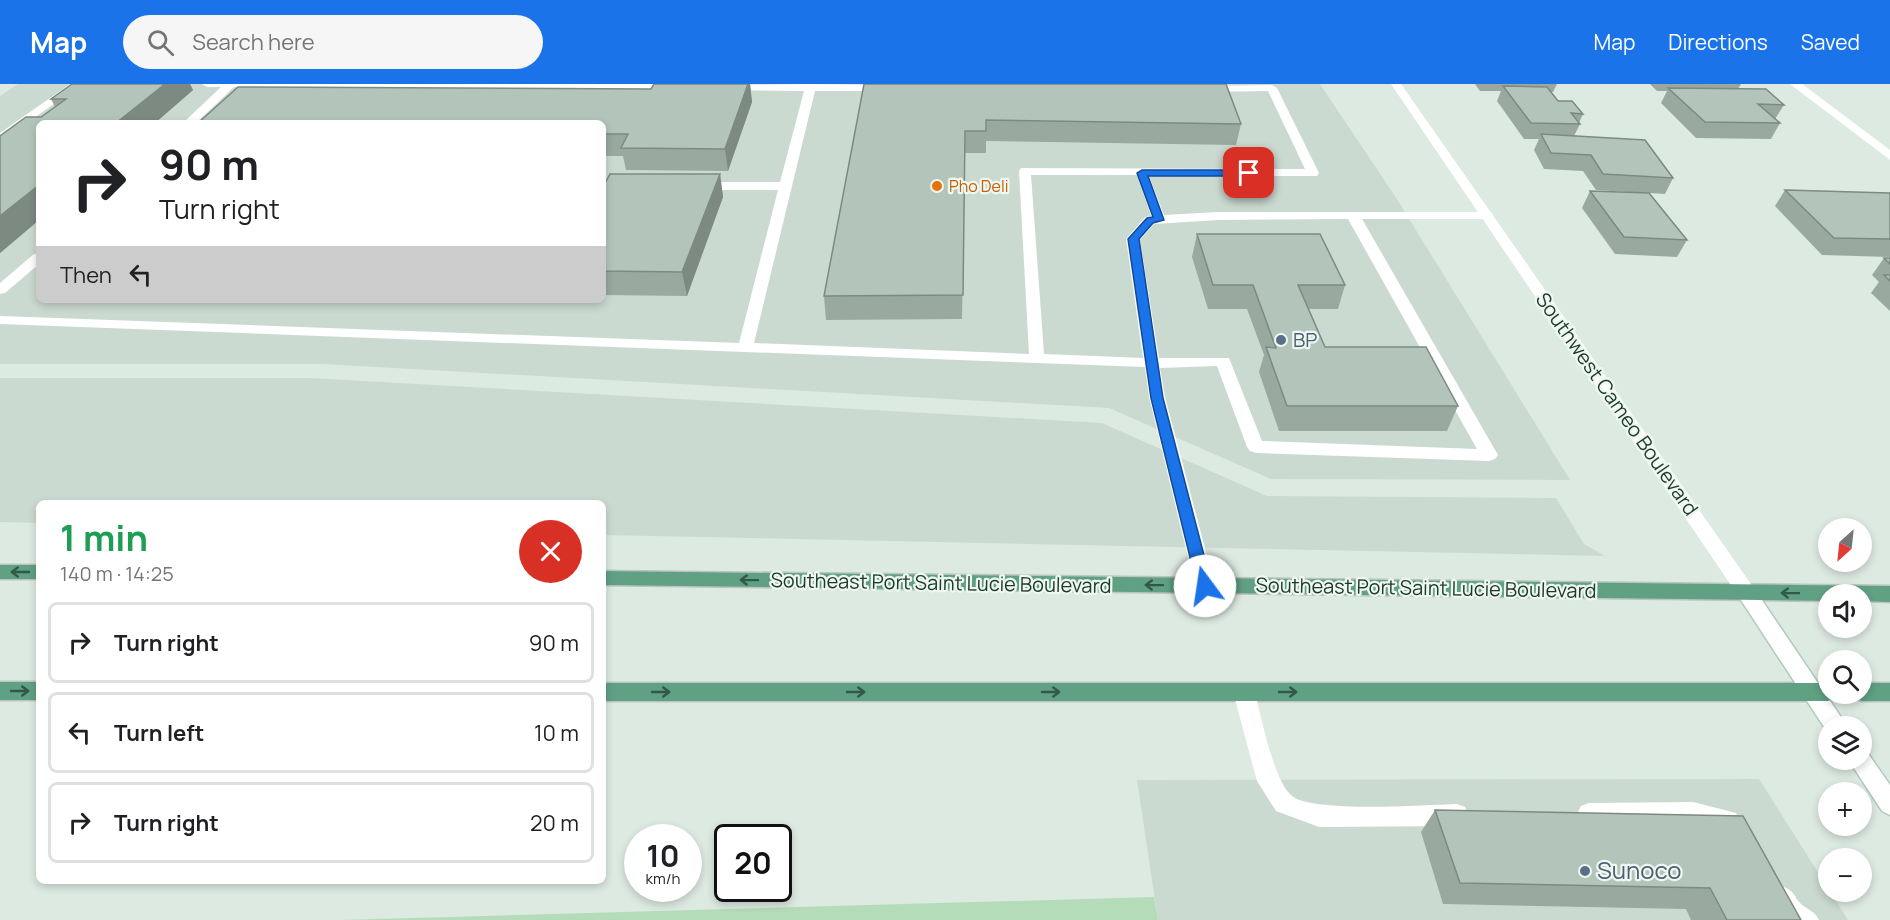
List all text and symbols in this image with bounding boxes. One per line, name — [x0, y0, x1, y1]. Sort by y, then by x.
search box — [123, 15, 543, 69]
text: Map — [30, 23, 87, 61]
icon: search — [144, 26, 177, 59]
text: Search here — [192, 27, 315, 57]
text: Map — [1594, 28, 1635, 56]
text: Directions — [1668, 28, 1768, 56]
text: Saved — [1801, 28, 1860, 56]
text: 90 m — [159, 135, 259, 193]
icon: right — [60, 144, 138, 222]
pin — [1223, 147, 1274, 198]
icon: arrive — [1232, 156, 1265, 189]
place label: Pho Deli — [949, 175, 1008, 197]
marker: Pho Deli — [930, 179, 944, 193]
text: Turn right — [159, 190, 280, 227]
icon: left — [124, 258, 157, 291]
text: Then — [60, 260, 112, 290]
street label: Southwest Cameo Boulevard — [1530, 287, 1705, 521]
place label: BP — [1293, 326, 1317, 353]
marker: BP — [1274, 333, 1288, 347]
text: 1 min — [60, 513, 148, 562]
north arrow — [1818, 518, 1872, 572]
map controls — [1818, 518, 1872, 902]
button: close — [519, 520, 582, 583]
position arrow — [1173, 554, 1237, 618]
text: 140 m · 14:25 — [60, 560, 174, 587]
one-way arrow — [10, 566, 30, 578]
street label: Southeast Port Saint Lucie Boulevard — [770, 566, 1112, 599]
street label: Southeast Port Saint Lucie Boulevard — [1255, 571, 1597, 604]
one-way arrow — [739, 574, 759, 586]
one-way arrow — [1144, 579, 1164, 591]
button: sound — [1818, 584, 1872, 638]
one-way arrow — [1780, 587, 1800, 598]
icon: right — [63, 626, 96, 659]
text: Turn right — [114, 628, 219, 658]
text: 90 m — [529, 628, 579, 658]
button: search — [1818, 650, 1872, 704]
one-way arrow — [9, 685, 29, 697]
one-way arrow — [651, 686, 671, 698]
one-way arrow — [846, 686, 866, 698]
one-way arrow — [1041, 686, 1061, 698]
one-way arrow — [1278, 686, 1298, 698]
icon: left — [63, 716, 96, 749]
button: layers — [1818, 716, 1872, 770]
text: Turn left — [114, 718, 204, 748]
text: 10 m — [534, 718, 579, 748]
button: + — [1818, 782, 1872, 836]
icon: right — [63, 806, 96, 839]
text: Turn right — [114, 808, 219, 838]
text: 20 m — [530, 808, 579, 838]
speed limit sign: 20 — [714, 824, 792, 902]
text: 10 — [647, 835, 679, 876]
button: − — [1818, 848, 1872, 902]
place label: Sunoco — [1597, 853, 1682, 886]
marker: Sunoco — [1578, 864, 1592, 878]
text: km/h — [646, 868, 680, 889]

